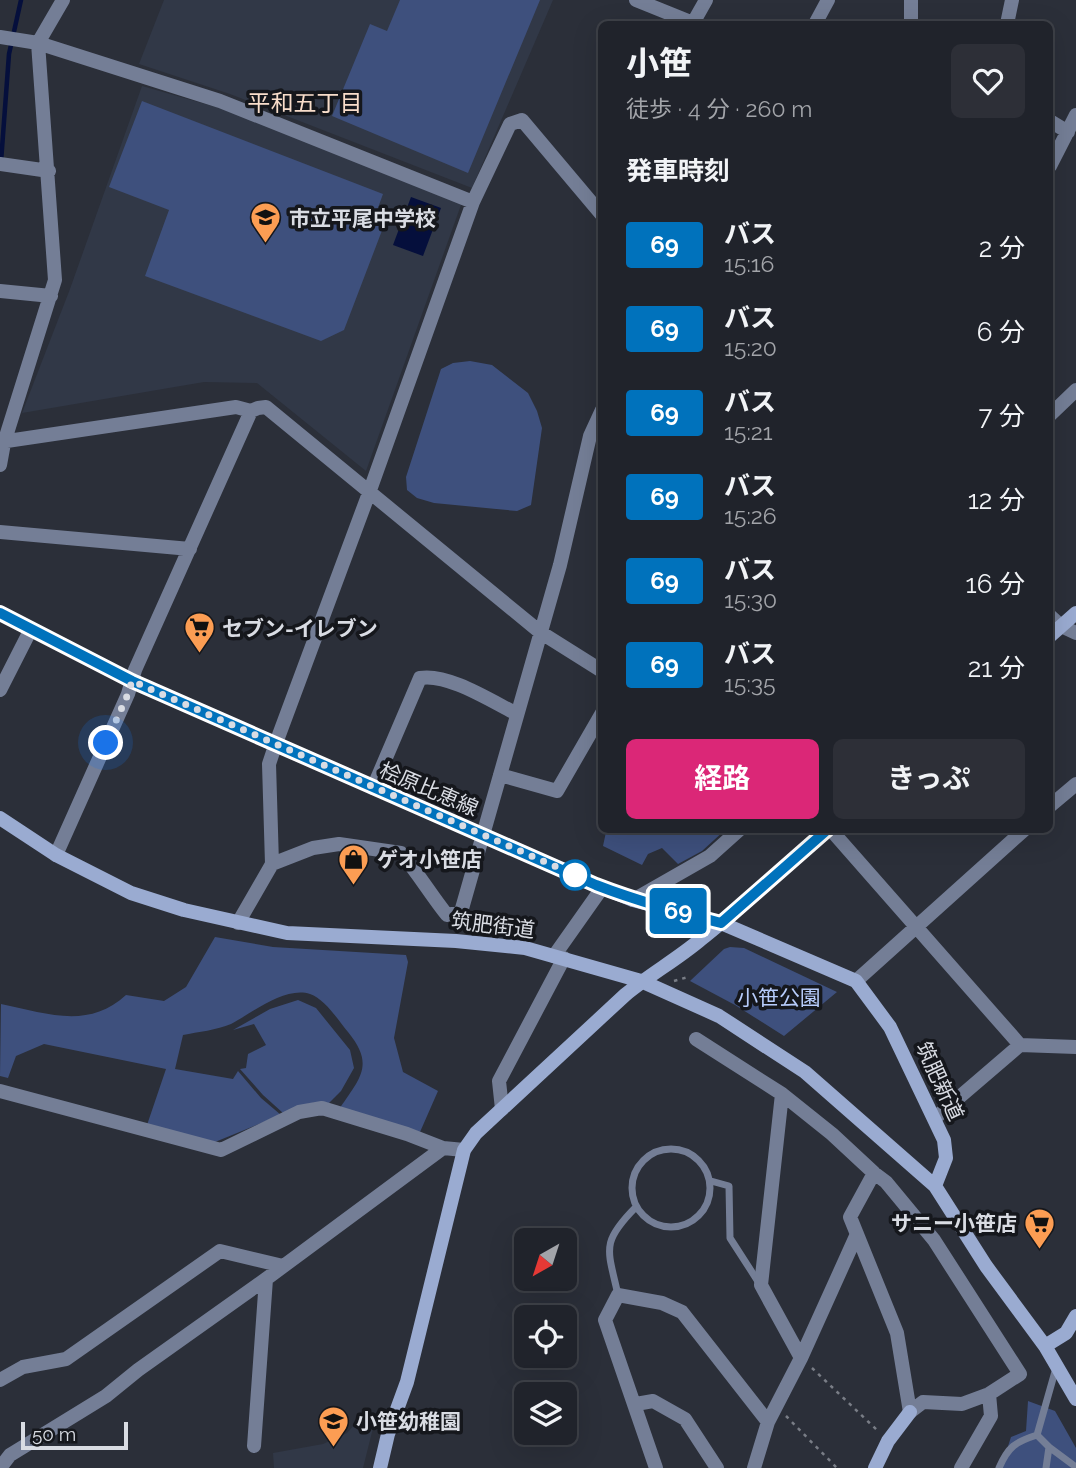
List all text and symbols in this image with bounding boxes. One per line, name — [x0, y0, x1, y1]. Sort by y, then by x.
text: 小笹 — [626, 44, 692, 83]
button: heart — [951, 44, 1025, 118]
district label: 平和五丁目 — [248, 89, 363, 116]
text: 徒歩 · 4 分 · 260 m — [626, 95, 813, 122]
text: 発車時刻 — [626, 156, 730, 186]
school or university icon: 市立平尾中学校 — [249, 201, 283, 245]
place label: 市立平尾中学校 — [289, 206, 436, 231]
text: バス — [724, 219, 776, 249]
text: 69 — [650, 230, 679, 259]
text: 2 分 — [979, 233, 1025, 263]
text: 15:16 — [724, 250, 774, 277]
text: バス — [724, 303, 776, 333]
text: 69 — [650, 314, 679, 343]
text: 6 分 — [977, 317, 1025, 347]
text: 15:20 — [724, 334, 777, 361]
text: バス — [724, 387, 776, 417]
text: 69 — [650, 398, 679, 427]
text: 7 分 — [978, 401, 1025, 431]
text: 15:21 — [724, 418, 773, 445]
text: バス — [724, 471, 776, 501]
text: 69 — [650, 482, 679, 511]
text: 12 分 — [968, 485, 1025, 515]
text: 15:26 — [724, 502, 777, 529]
text: バス — [724, 555, 776, 585]
text: 69 — [650, 566, 679, 595]
text: 16 分 — [966, 569, 1025, 599]
text: 15:30 — [724, 586, 777, 613]
supermarket icon: セブン-イレブン — [182, 611, 216, 655]
place label: セブン-イレブン — [222, 616, 378, 641]
text: バス — [724, 639, 776, 669]
text: 69 — [650, 650, 679, 679]
text: 21 分 — [968, 653, 1025, 683]
text: 15:35 — [724, 670, 776, 697]
your location — [88, 725, 123, 760]
button: 経路 — [626, 739, 819, 819]
button: きっぷ — [833, 739, 1025, 819]
street label: 桧原比恵線 — [376, 757, 482, 821]
shop icon: ゲオ小笹店 — [337, 842, 371, 886]
place label: ゲオ小笹店 — [377, 847, 482, 872]
unlabelled marker — [560, 860, 590, 890]
line badge: 69 — [646, 888, 710, 934]
text: 69 — [664, 896, 692, 925]
street label: 筑肥街道 — [450, 907, 536, 943]
park label: 小笹公園 — [737, 985, 821, 1010]
street label: 筑肥新道 — [911, 1038, 969, 1124]
supermarket icon: サニー小笹店 — [1023, 1206, 1057, 1250]
place label: サニー小笹店 — [891, 1211, 1017, 1236]
north arrow — [514, 1228, 578, 1292]
map controls — [514, 1228, 577, 1445]
button: locate — [514, 1305, 577, 1368]
button: layers — [514, 1382, 577, 1445]
school or university icon: 小笹幼稚園 — [316, 1404, 350, 1448]
place label: 小笹幼稚園 — [356, 1409, 461, 1434]
scale bar — [21, 1419, 128, 1451]
text: 50 m — [32, 1423, 76, 1445]

